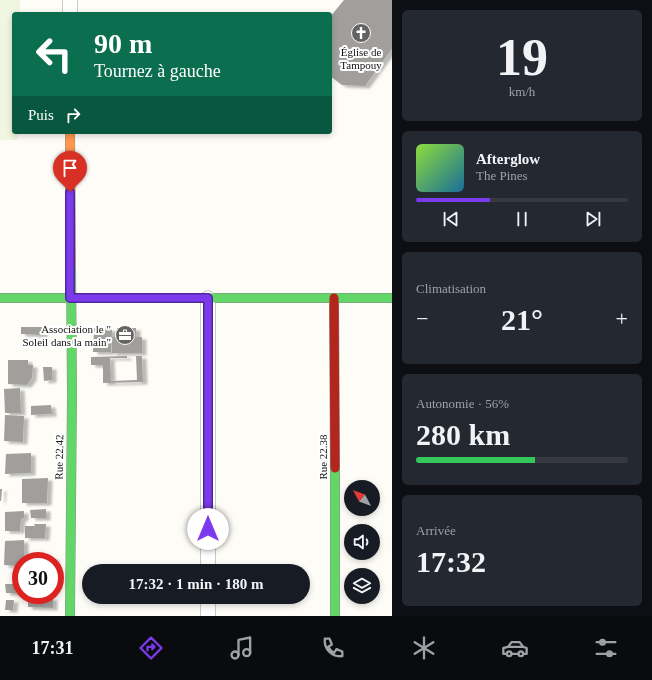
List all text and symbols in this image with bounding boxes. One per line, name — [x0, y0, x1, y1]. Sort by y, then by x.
church icon: Église de Tampouy — [350, 22, 372, 44]
icon: left — [28, 28, 80, 80]
text: 90 m — [94, 28, 152, 59]
text: 19 — [496, 29, 548, 86]
place label: Église de Tampouy — [340, 46, 382, 71]
text: Tournez à gauche — [94, 61, 221, 81]
text: km/h — [509, 84, 535, 99]
icon: right — [62, 104, 84, 126]
text: Puis — [28, 107, 54, 123]
pin — [53, 151, 87, 192]
text: Afterglow — [476, 151, 540, 167]
icon: arrive — [59, 157, 81, 179]
text: The Pines — [476, 168, 528, 183]
icon: previous — [440, 208, 462, 230]
icon: pause — [511, 208, 533, 230]
icon: next — [582, 208, 604, 230]
text: Climatisation — [416, 281, 486, 296]
text: 21° — [501, 303, 543, 336]
text: − — [416, 306, 428, 331]
text: + — [616, 306, 628, 331]
place label: Association le " Soleil dans la main" — [22, 323, 111, 348]
office icon: Association le " Soleil dans la main" — [114, 324, 136, 346]
text: Autonomie · 56% — [416, 396, 509, 411]
text: 280 km — [416, 418, 510, 451]
street label: Rue 22.42 — [53, 434, 65, 480]
street label: Rue 22.38 — [317, 434, 329, 480]
north arrow — [344, 480, 380, 516]
map controls — [344, 480, 380, 604]
position arrow — [187, 508, 229, 550]
text: Arrivée — [416, 523, 456, 538]
button: sound — [344, 524, 380, 560]
text: 17:32 — [416, 545, 486, 578]
speed limit sign: 30 — [12, 552, 64, 604]
button: layers — [344, 568, 380, 604]
text: 17:32 · 1 min · 180 m — [129, 576, 264, 592]
icon: directions — [137, 634, 165, 662]
icon: music — [228, 634, 256, 662]
icon: phone — [319, 634, 347, 662]
icon: climate — [410, 634, 438, 662]
icon: car — [501, 634, 529, 662]
icon: filters — [592, 634, 620, 662]
text: 17:31 — [32, 638, 74, 658]

